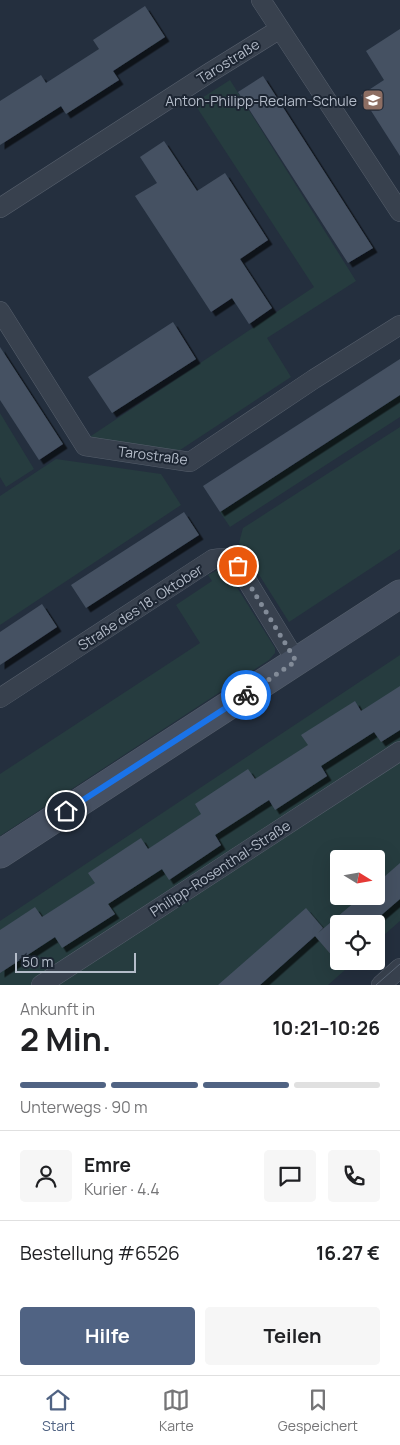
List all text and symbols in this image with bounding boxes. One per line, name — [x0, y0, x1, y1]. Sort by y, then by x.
street label: Tarostraße — [193, 34, 263, 88]
school or university icon: Anton-Philipp-Reclam-Schule — [361, 88, 385, 112]
place label: Anton-Philipp-Reclam-Schule — [165, 91, 357, 110]
street label: Tarostraße — [117, 441, 189, 469]
pin — [217, 545, 259, 587]
icon: bag — [224, 552, 252, 580]
street label: Straße des 18. Oktober — [74, 560, 206, 654]
courier — [221, 670, 271, 720]
icon: bike — [232, 681, 260, 709]
pin — [45, 790, 87, 832]
icon: home — [52, 797, 80, 825]
street label: Philipp-Rosenthal-Straße — [146, 815, 294, 921]
north arrow — [330, 850, 385, 905]
map controls — [330, 850, 385, 970]
button: locate — [330, 915, 385, 970]
scale bar — [15, 950, 136, 973]
text: 50 m — [22, 952, 53, 971]
text: Ankunft in — [20, 998, 95, 1020]
text: 10:21–10:26 — [272, 1015, 380, 1041]
text: 2 Min. — [20, 1017, 112, 1061]
text: Unterwegs · 90 m — [20, 1096, 148, 1118]
button: person — [20, 1150, 72, 1202]
button: chat — [264, 1150, 316, 1202]
button: phone — [328, 1150, 380, 1202]
text: Emre — [84, 1152, 131, 1178]
text: Kurier · 4.4 — [84, 1178, 160, 1200]
text: Bestellung #6526 — [20, 1240, 180, 1266]
text: 16.27 € — [316, 1240, 380, 1266]
button: Hilfe — [20, 1307, 195, 1365]
button: Teilen — [205, 1307, 380, 1365]
tab: Start — [42, 1386, 75, 1435]
tab: Karte — [159, 1386, 194, 1435]
tab: Gespeichert — [278, 1386, 358, 1435]

